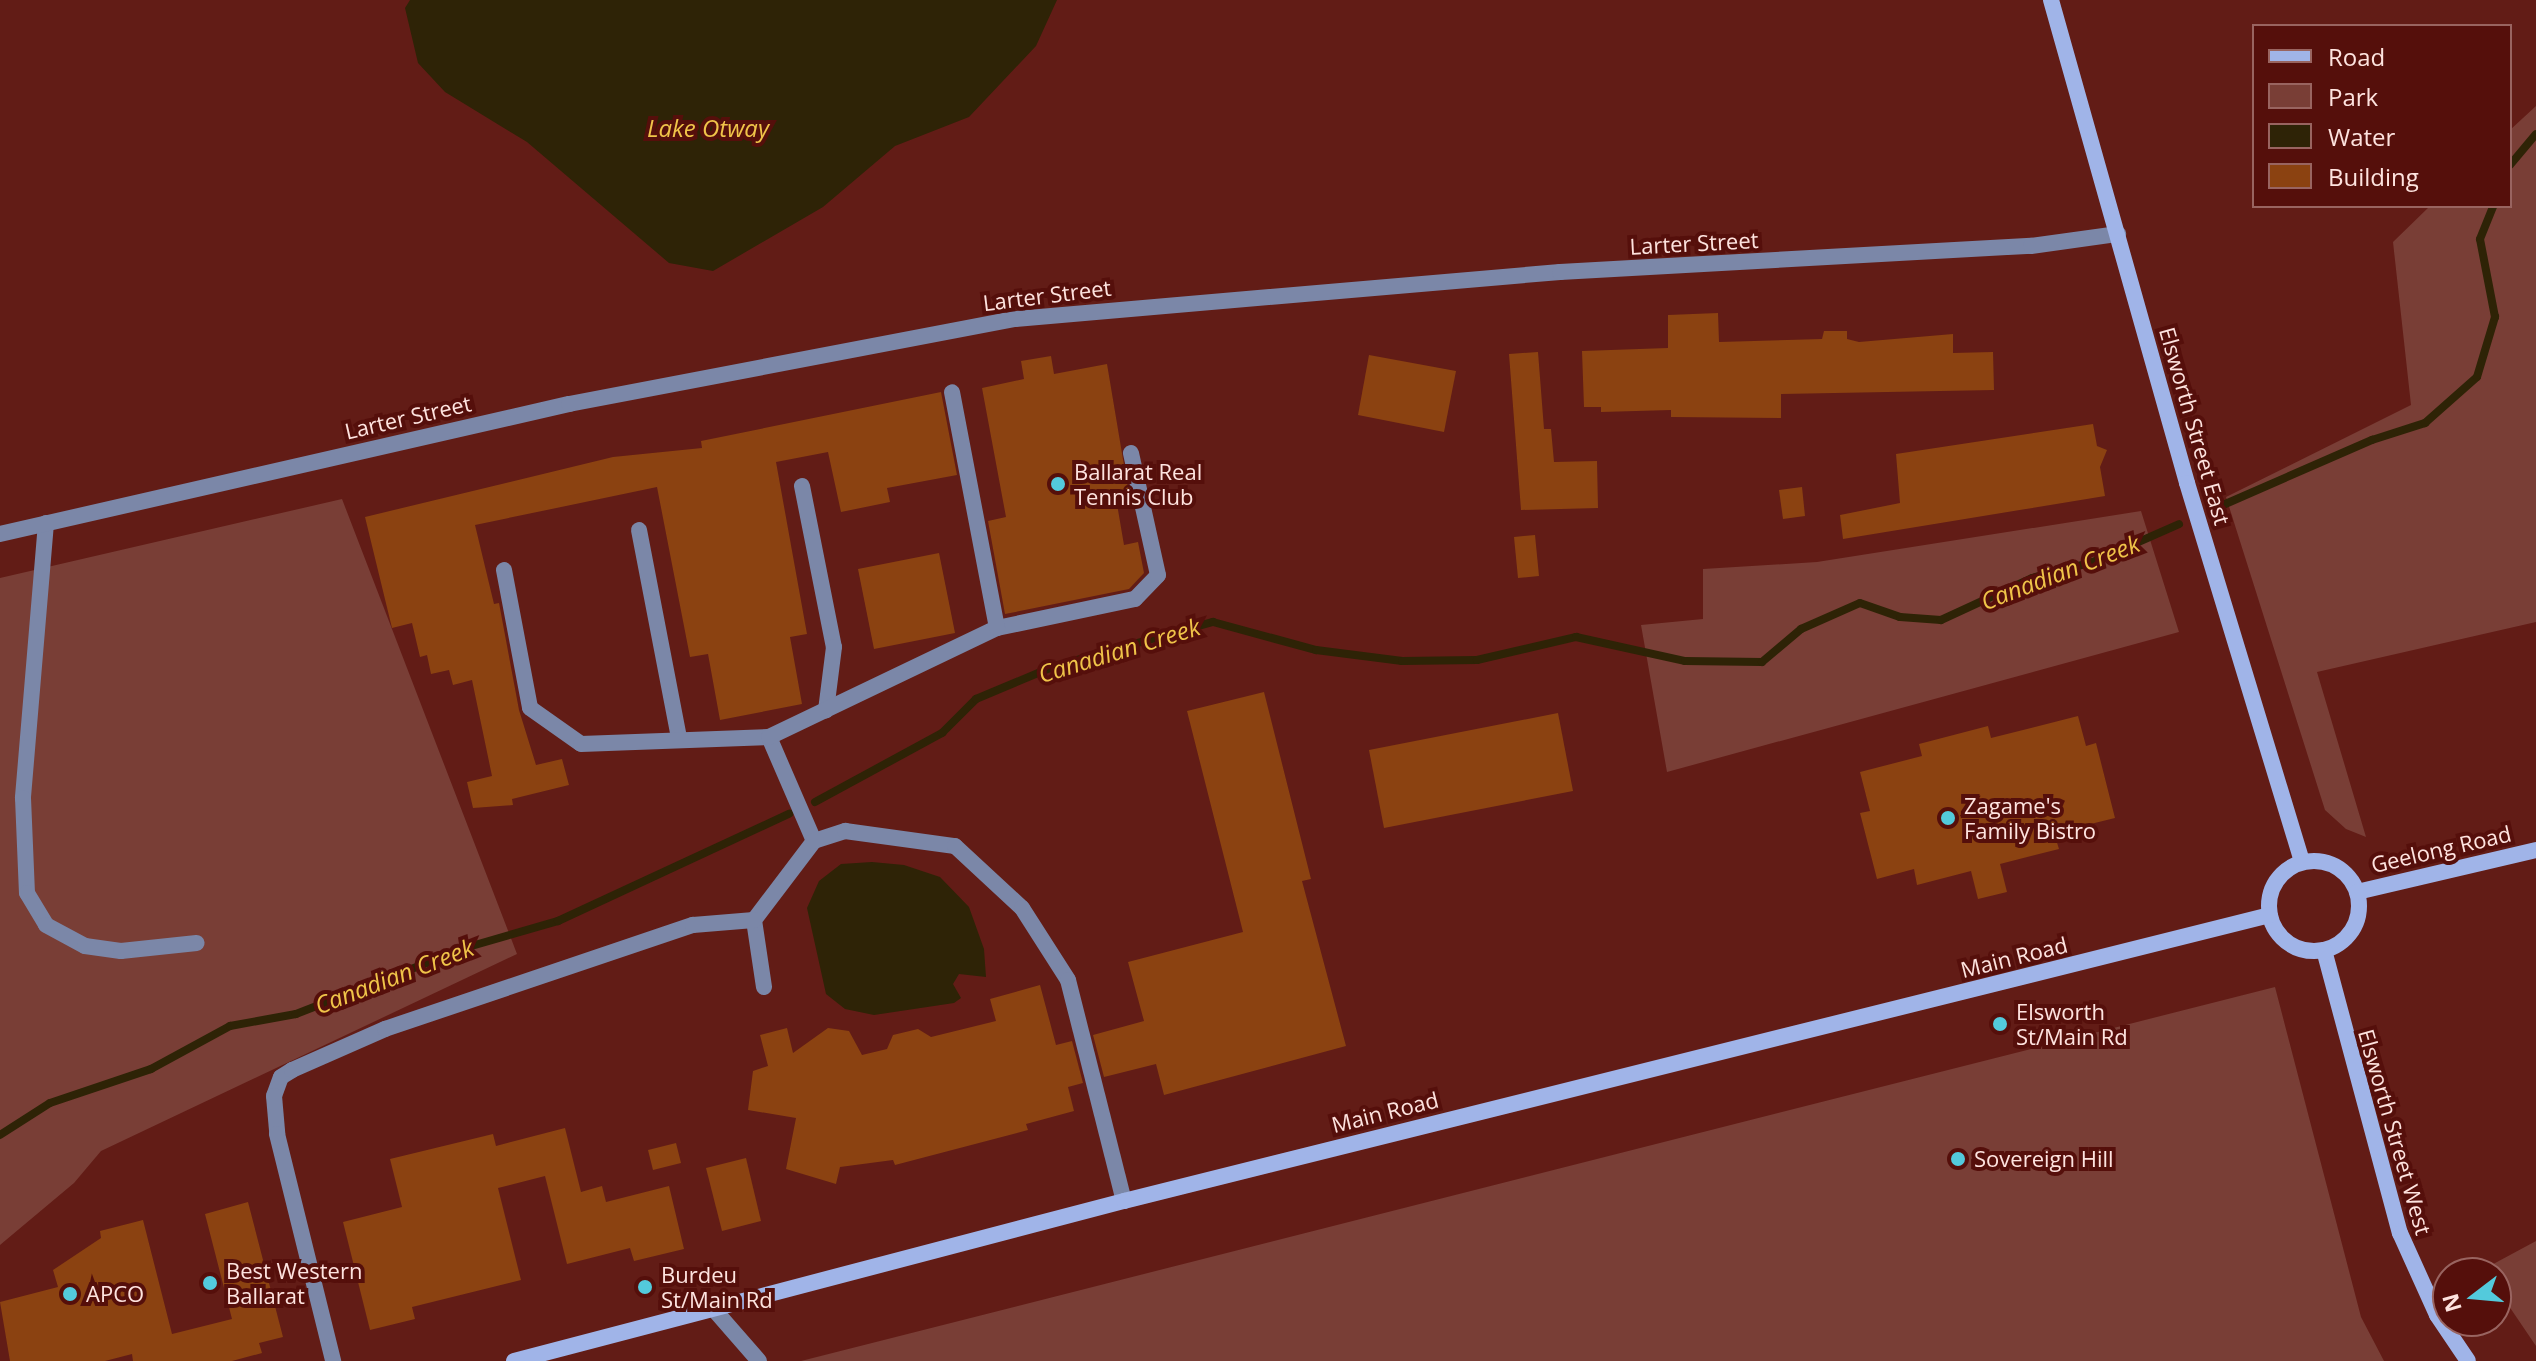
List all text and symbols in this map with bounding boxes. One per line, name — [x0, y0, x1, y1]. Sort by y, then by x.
legend — [2252, 24, 2512, 208]
text: Road — [2328, 40, 2385, 73]
text: Park — [2328, 80, 2378, 113]
water label: Lake Otway — [647, 114, 769, 142]
text: Water — [2328, 120, 2395, 153]
text: Building — [2328, 160, 2419, 193]
street label: Larter Street — [1629, 226, 1759, 260]
street label: Larter Street — [981, 274, 1113, 316]
street label: Elsworth Street East — [2154, 324, 2236, 528]
street label: Larter Street — [342, 390, 474, 444]
place label: Ballarat Real Tennis Club — [1074, 458, 1202, 510]
marker: Ballarat Real Tennis Club — [1049, 475, 1067, 493]
water label: Canadian Creek — [1976, 528, 2144, 616]
water label: Canadian Creek — [1035, 612, 1203, 688]
place label: Zagame's Family Bistro — [1964, 792, 2096, 844]
marker: Zagame's Family Bistro — [1939, 809, 1957, 827]
street label: Geelong Road — [2368, 820, 2514, 878]
street label: Main Road — [1958, 931, 2070, 983]
water label: Canadian Creek — [310, 932, 478, 1020]
place label: Elsworth St/Main Rd — [2016, 998, 2128, 1050]
marker: Elsworth St/Main Rd — [1991, 1015, 2009, 1033]
street label: Elsworth Street West — [2353, 1026, 2437, 1238]
street label: Main Road — [1329, 1086, 1441, 1138]
place label: Sovereign Hill — [1974, 1146, 2114, 1172]
marker: Sovereign Hill — [1949, 1150, 1967, 1168]
place label: Best Western Ballarat — [226, 1257, 362, 1308]
north arrow — [2432, 1257, 2512, 1337]
place label: Burdeu St/Main Rd — [661, 1261, 773, 1312]
marker: Best Western Ballarat — [201, 1274, 219, 1292]
marker: Burdeu St/Main Rd — [636, 1278, 654, 1296]
place label: APCO — [86, 1281, 144, 1307]
marker: APCO — [61, 1285, 79, 1303]
text: N — [2434, 1290, 2468, 1316]

